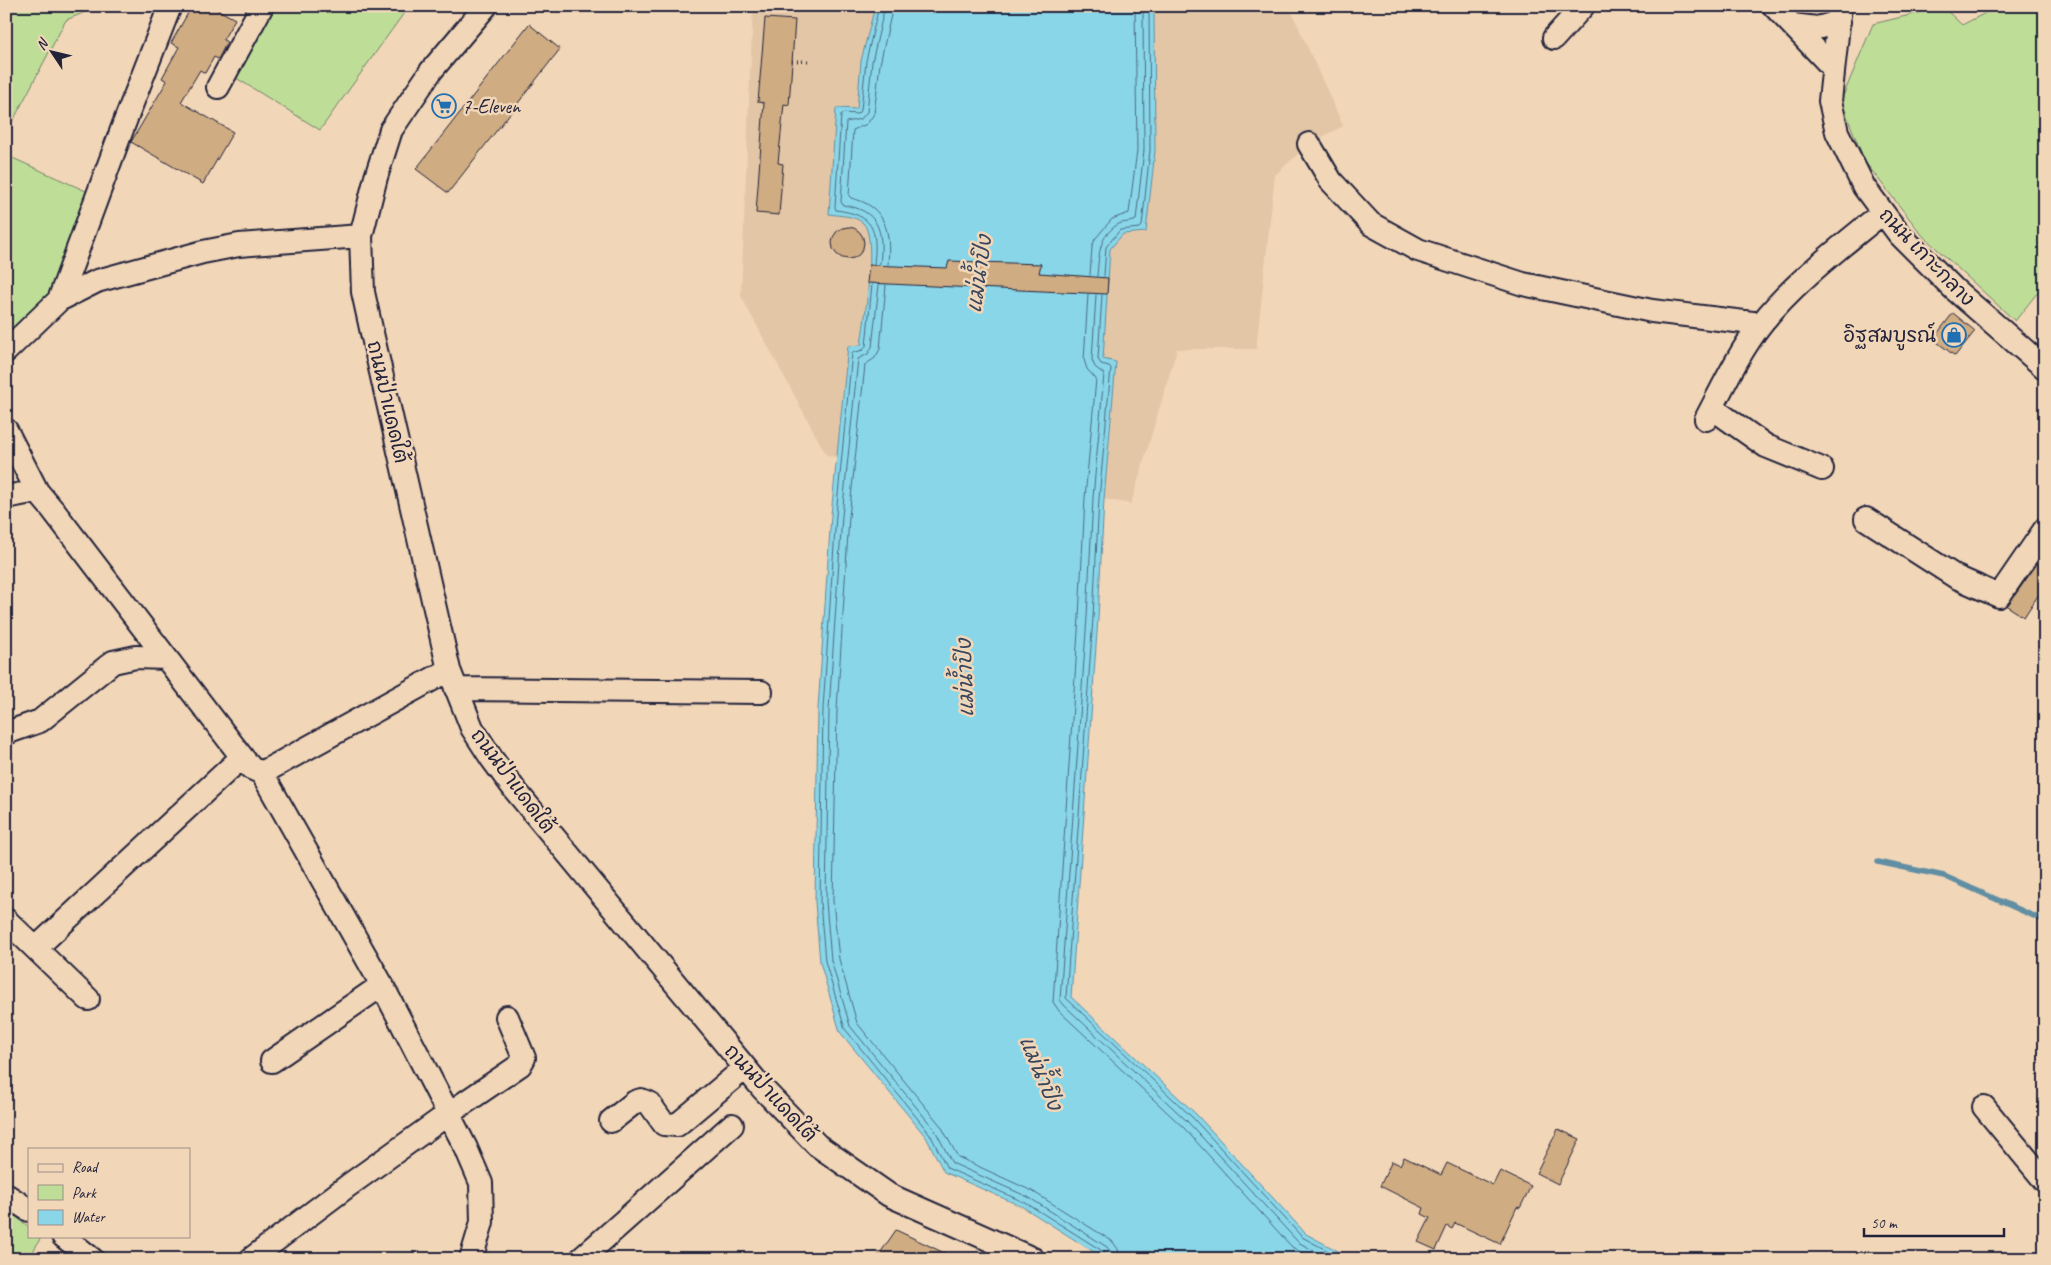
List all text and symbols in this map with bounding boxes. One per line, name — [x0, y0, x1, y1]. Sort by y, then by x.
north arrow — [28, 28, 78, 78]
text: N — [32, 34, 53, 53]
supermarket icon: 7-Eleven — [431, 93, 457, 119]
place label: 7-Eleven — [462, 94, 521, 119]
street label: ถนน เกาะกลาง — [1874, 203, 1980, 311]
water label: แม่น้ำปิง — [954, 231, 998, 314]
place label: อิฐสมบูรณ์ — [1843, 322, 1936, 351]
shop icon: อิฐสมบูรณ์ — [1941, 322, 1967, 348]
street label: ถนนป่าแดดใต้ — [362, 338, 415, 466]
water label: แม่น้ำปิง — [944, 637, 979, 718]
street label: ถนนป่าแดดใต้ — [465, 723, 561, 838]
water label: แม่น้ำปิง — [1014, 1029, 1075, 1116]
street label: ถนนป่าแดดใต้ — [719, 1038, 824, 1147]
legend — [28, 1148, 190, 1238]
text: Road — [72, 1158, 99, 1177]
text: Park — [72, 1184, 97, 1203]
scale bar — [1864, 1205, 2004, 1237]
text: Water — [72, 1208, 106, 1227]
text: 50 m — [1871, 1214, 1898, 1233]

